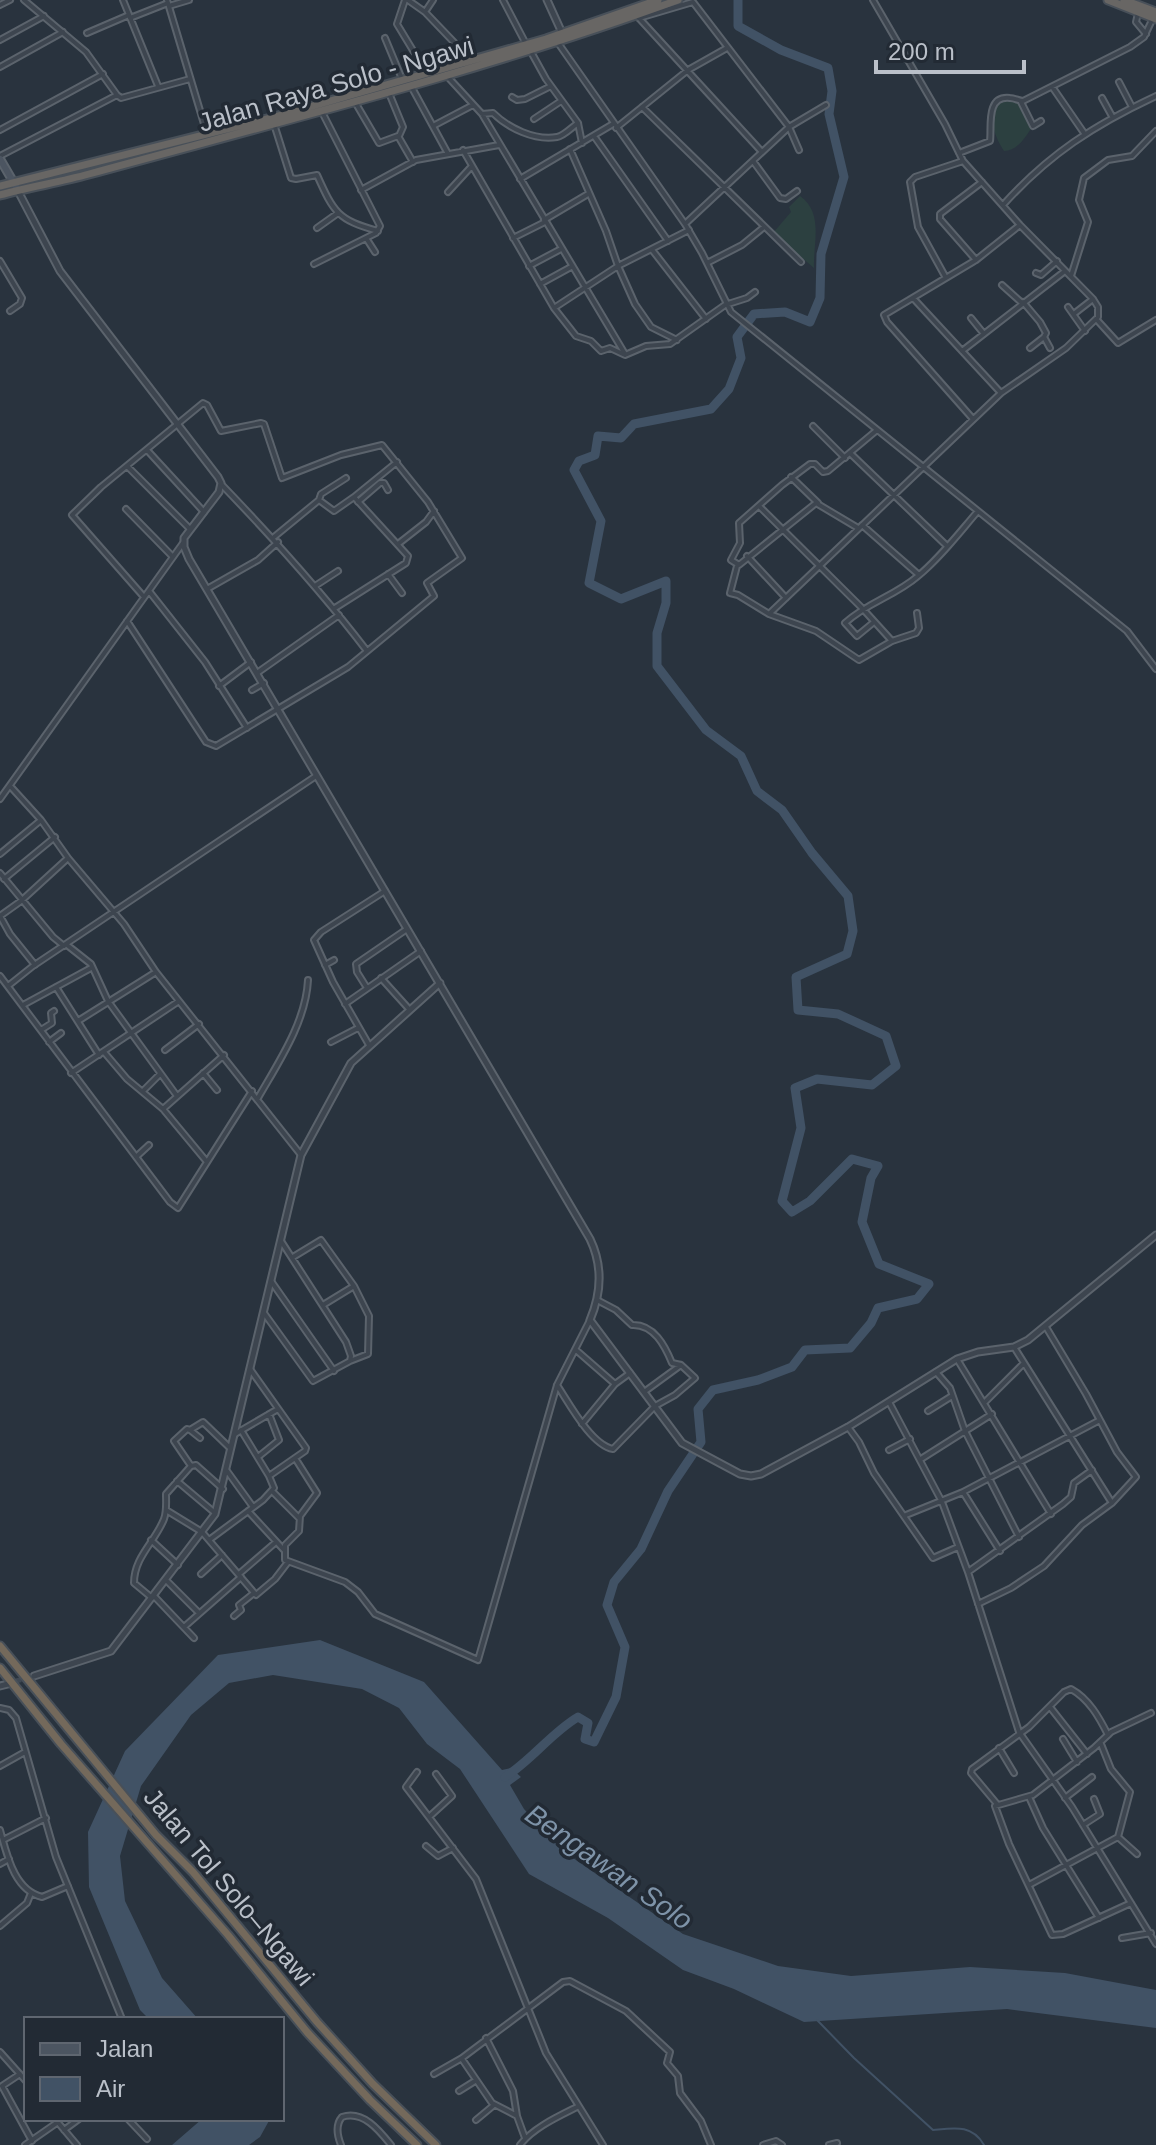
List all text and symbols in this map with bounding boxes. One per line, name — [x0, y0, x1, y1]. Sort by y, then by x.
scale bar — [876, 24, 1024, 74]
street label: Jalan Raya Solo - Ngawi — [195, 30, 477, 138]
text: 200 m — [888, 38, 955, 65]
street label: Jalan Tol Solo–Ngawi — [138, 1782, 320, 1992]
water label: Bengawan Solo — [520, 1798, 698, 1936]
legend — [24, 2017, 284, 2121]
text: Jalan — [96, 2035, 153, 2062]
text: Air — [96, 2075, 125, 2102]

